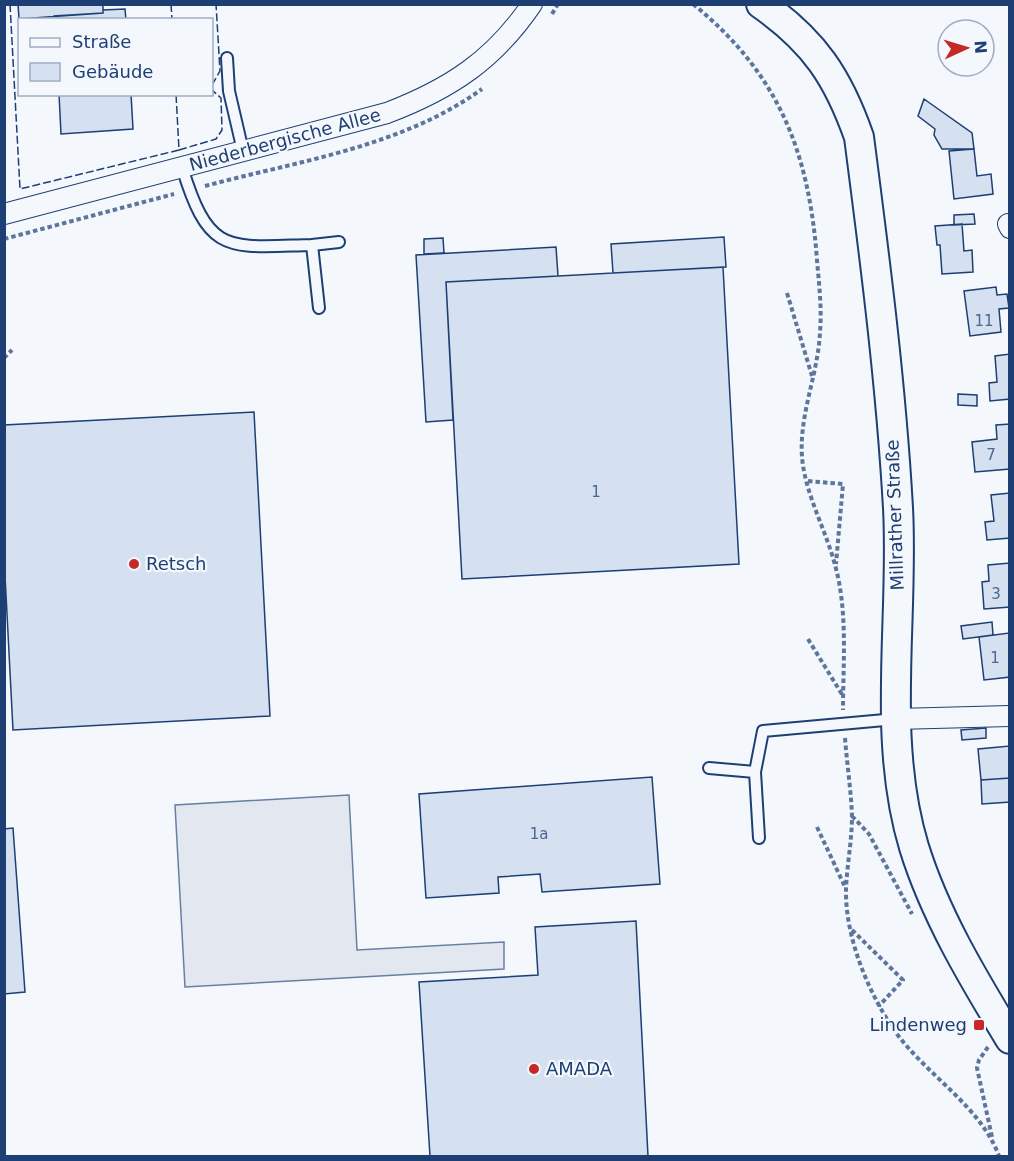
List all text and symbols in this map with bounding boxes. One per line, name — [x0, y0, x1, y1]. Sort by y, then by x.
legend — [18, 18, 213, 96]
north arrow — [936, 18, 996, 78]
text: Straße — [72, 31, 131, 52]
text: N — [971, 40, 990, 54]
text: Gebäude — [72, 61, 153, 82]
street label: Niederbergische Allee — [187, 104, 383, 175]
house number: 11 — [974, 312, 994, 330]
street label: Millrather Straße — [881, 439, 908, 591]
house number: 7 — [986, 446, 996, 464]
house number: 1 — [591, 483, 601, 501]
place label: Retsch — [146, 553, 207, 574]
marker: Retsch — [127, 557, 141, 571]
house number: 3 — [991, 585, 1001, 603]
house number: 1 — [990, 649, 1000, 667]
house number: 1a — [530, 825, 548, 843]
place label: Lindenweg — [869, 1014, 967, 1035]
marker: Lindenweg — [972, 1018, 986, 1032]
place label: AMADA — [546, 1058, 613, 1079]
marker: AMADA — [527, 1062, 541, 1076]

